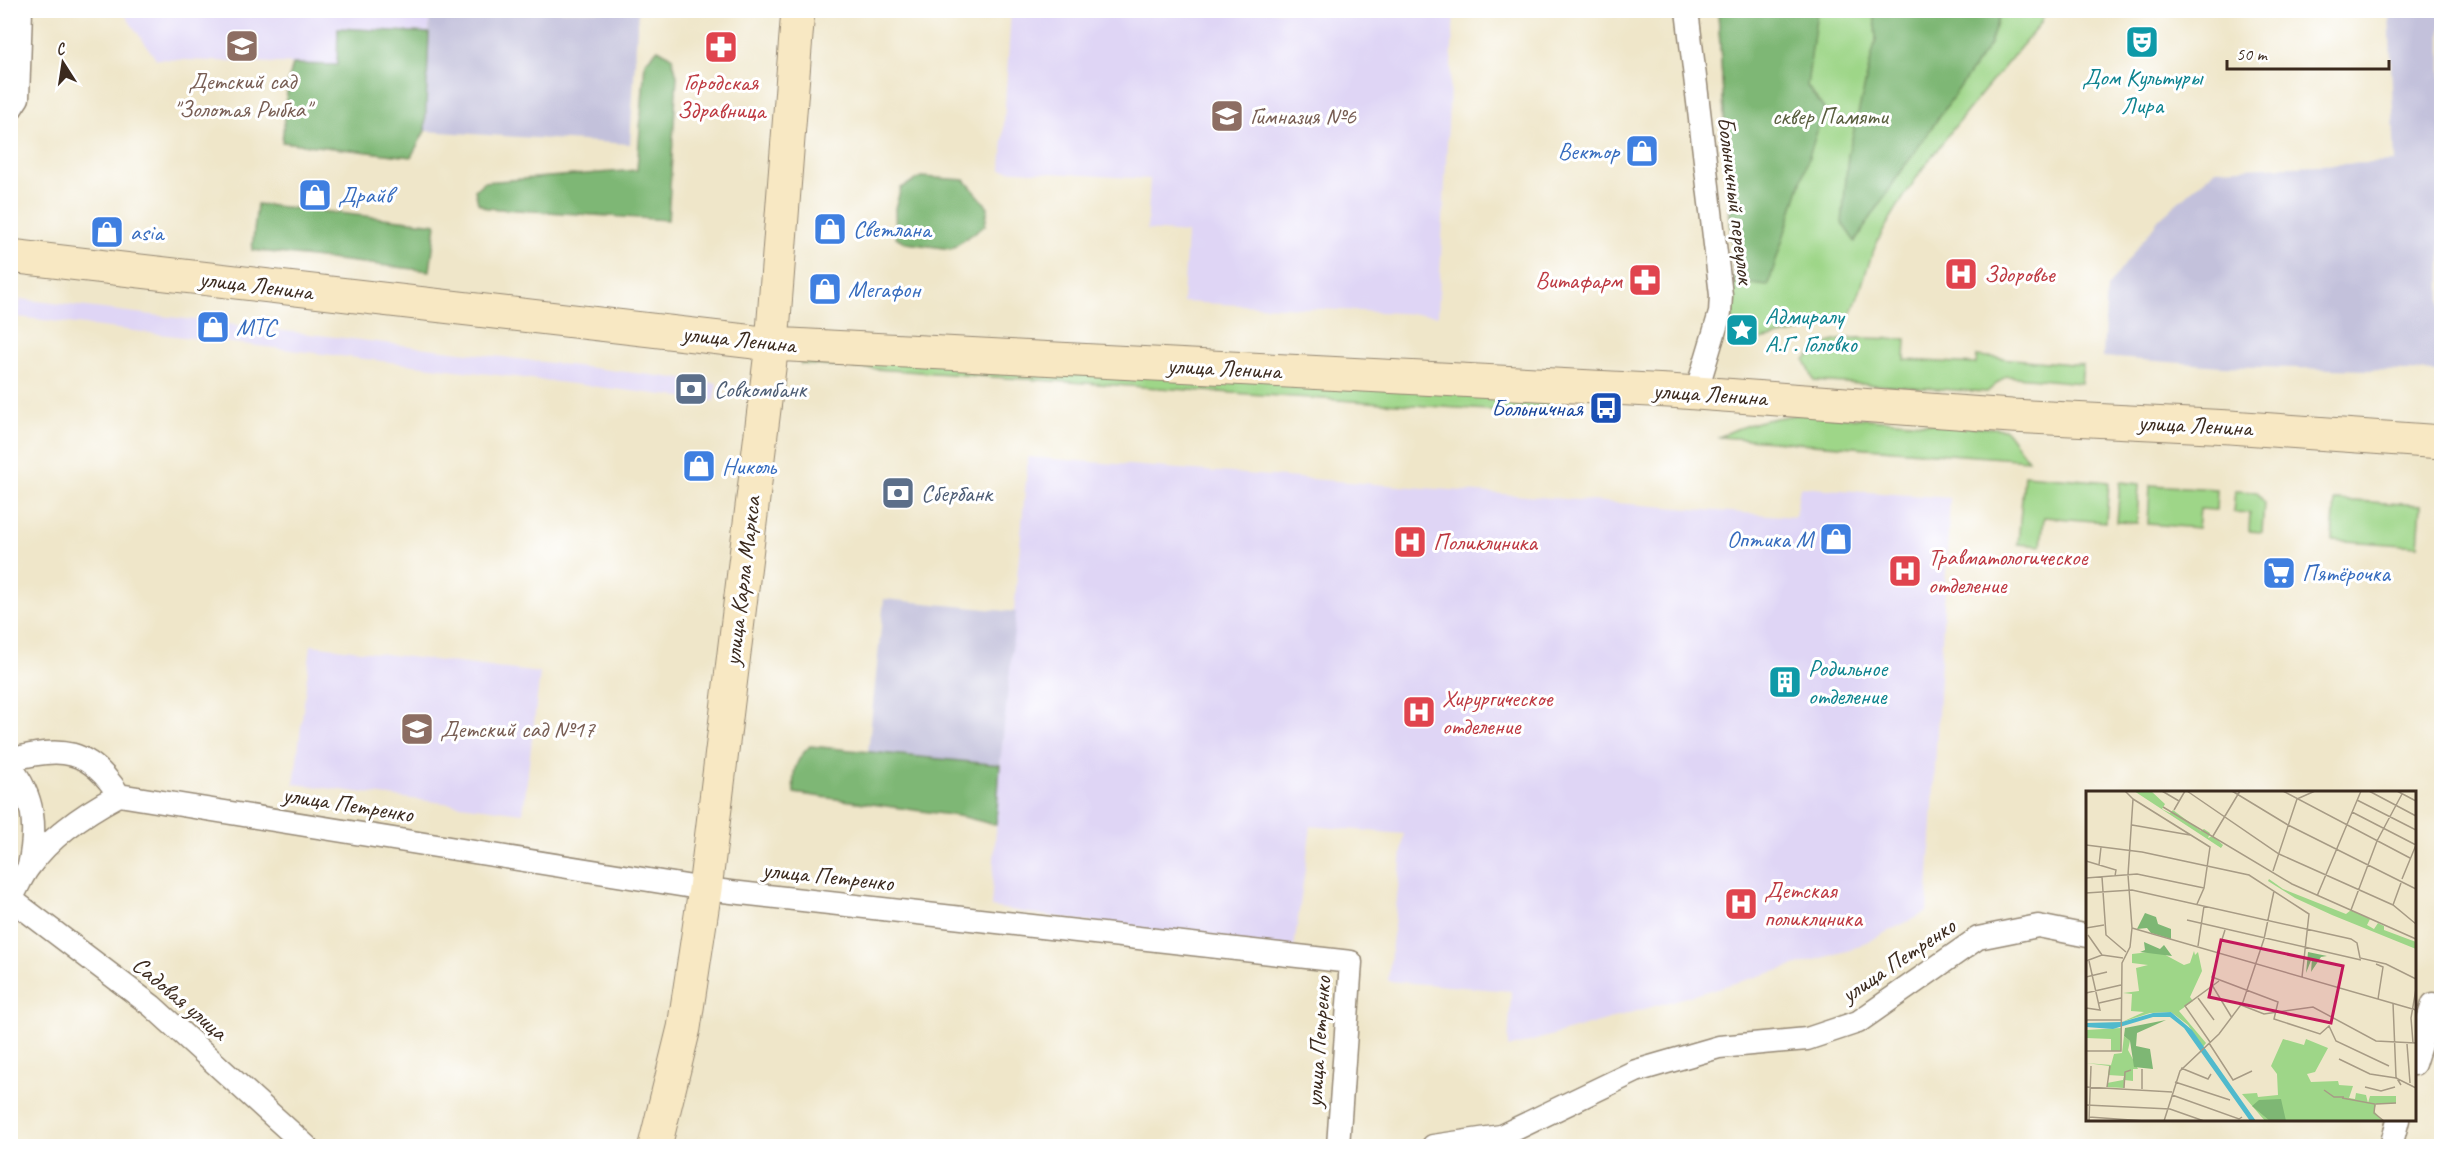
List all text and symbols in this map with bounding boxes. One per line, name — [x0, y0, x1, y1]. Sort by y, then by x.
theatre icon: Дом Культуры Лира — [2124, 24, 2160, 60]
school or university icon: Детский сад "Золотая Рыбка" — [224, 28, 260, 64]
pharmacy icon: Городская Здравница — [703, 29, 739, 65]
north arrow — [33, 33, 93, 93]
scale bar — [2227, 33, 2389, 71]
text: С — [54, 38, 68, 60]
text: 50 m — [2236, 43, 2269, 65]
place label: Дом Культуры Лира — [2082, 62, 2204, 120]
place label: Детский сад "Золотая Рыбка" — [173, 66, 316, 124]
place label: Городская Здравница — [677, 67, 767, 125]
school or university icon: Гимназия №6 — [1209, 98, 1245, 134]
place label: Гимназия №6 — [1250, 101, 1357, 131]
park label: сквер Памяти — [1772, 101, 1890, 131]
street label: Больничный переулок — [1711, 115, 1761, 287]
shop icon: Вектор — [1624, 133, 1660, 169]
place label: Вектор — [1558, 136, 1621, 166]
shop icon: Драйв — [297, 177, 333, 213]
place label: Драйв — [338, 180, 398, 210]
shop icon: Светлана — [812, 211, 848, 247]
shop icon: asia — [89, 214, 125, 250]
place label: Светлана — [853, 214, 933, 244]
place label: asia — [130, 217, 165, 247]
hospital icon: Здоровье — [1943, 256, 1979, 292]
place label: Здоровье — [1984, 259, 2057, 289]
pharmacy icon: Витафарм — [1627, 262, 1663, 298]
street label: улица Ленина — [196, 263, 317, 307]
place label: Витафарм — [1535, 265, 1623, 295]
shop icon: Мегафон — [807, 271, 843, 307]
place label: Мегафон — [848, 274, 922, 304]
place label: Адмиралу А.Г. Головко — [1765, 301, 1858, 359]
shop icon: МТС — [195, 309, 231, 345]
place label: МТС — [236, 312, 278, 342]
place icon: Адмиралу А.Г. Головко — [1724, 312, 1760, 348]
street label: улица Ленина — [679, 318, 799, 360]
street label: улица Ленина — [1164, 350, 1284, 386]
bank icon: Совкомбанк — [673, 371, 709, 407]
place label: Совкомбанк — [714, 374, 808, 404]
street label: улица Ленина — [1650, 375, 1770, 413]
bus stop icon: Больничная — [1588, 390, 1624, 426]
place label: Больничная — [1491, 393, 1584, 423]
street label: улица Ленина — [2135, 407, 2255, 443]
shop icon: Николь — [681, 448, 717, 484]
place label: Николь — [722, 451, 777, 481]
bank icon: Сбербанк — [880, 475, 916, 511]
place label: Сбербанк — [921, 478, 994, 508]
street label: улица Карла Маркса — [716, 493, 767, 669]
shop icon: Оптика М — [1818, 521, 1854, 557]
hospital icon: Поликлиника — [1392, 524, 1428, 560]
place label: Оптика М — [1727, 524, 1816, 554]
place label: Поликлиника — [1433, 527, 1538, 557]
place label: Травматологическое отделение — [1928, 542, 2090, 600]
hospital icon: Травматологическое отделение — [1887, 553, 1923, 589]
supermarket icon: Пятёрочка — [2261, 555, 2297, 591]
place label: Пятёрочка — [2302, 558, 2391, 588]
place label: Родильное отделение — [1808, 653, 1889, 711]
building icon: Родильное отделение — [1767, 664, 1803, 700]
place label: Хирургическое отделение — [1442, 683, 1555, 741]
hospital icon: Хирургическое отделение — [1401, 694, 1437, 730]
school or university icon: Детский сад №17 — [399, 711, 435, 747]
place label: Детский сад №17 — [440, 714, 596, 744]
street label: улица Петренко — [279, 779, 417, 829]
inset map — [2086, 791, 2416, 1121]
street label: улица Петренко — [759, 854, 896, 898]
place label: Детская поликлиника — [1764, 875, 1863, 933]
hospital icon: Детская поликлиника — [1723, 886, 1759, 922]
street label: улица Петренко — [1833, 910, 1962, 1010]
street label: Садовая улица — [126, 949, 235, 1047]
street label: улица Петренко — [1298, 974, 1338, 1111]

